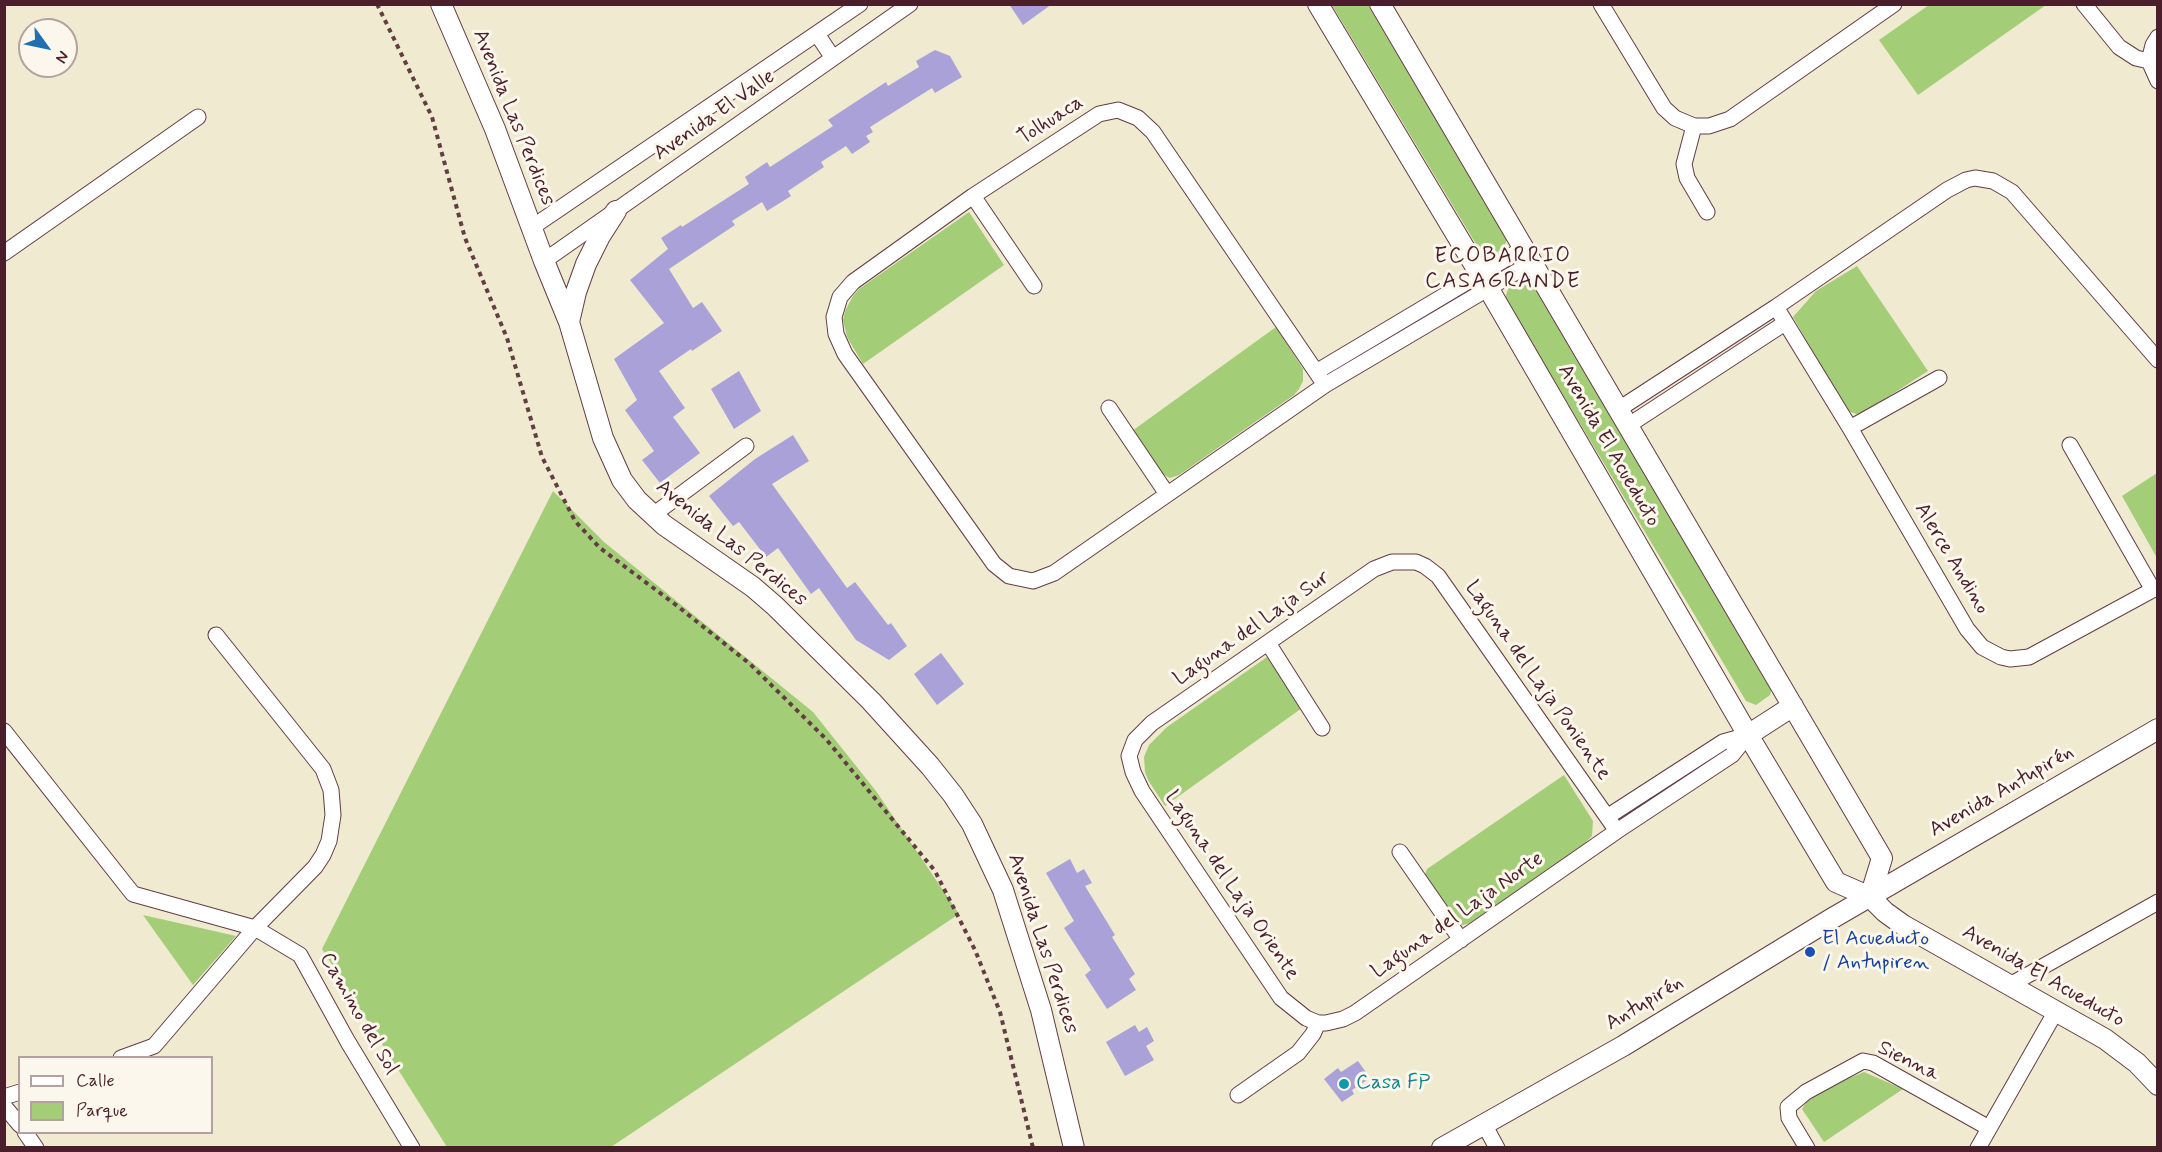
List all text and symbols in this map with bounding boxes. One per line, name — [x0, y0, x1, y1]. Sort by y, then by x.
north arrow — [18, 18, 78, 78]
street label: Avenida Las Perdices — [466, 26, 560, 210]
text: N — [50, 47, 74, 67]
street label: Avenida El Valle — [650, 65, 780, 167]
street label: Tolhuaca — [1014, 91, 1088, 151]
district label: ECOBARRIO CASAGRANDE — [1425, 244, 1581, 296]
street label: Avenida El Acueducto — [1551, 360, 1665, 532]
street label: Avenida Las Perdices — [650, 475, 812, 613]
street label: Alerce Andino — [1908, 499, 1994, 619]
street label: Laguna del Laja Sur — [1169, 566, 1335, 692]
street label: Laguna del Laja Poniente — [1459, 576, 1615, 786]
street label: Avenida Antupirén — [1925, 740, 2079, 844]
street label: Laguna del Laja Oriente — [1158, 786, 1304, 986]
street label: Laguna del Laja Norte — [1367, 847, 1549, 985]
street label: Avenida Las Perdices — [1001, 851, 1083, 1037]
street label: Avenida El Acueducto — [1957, 920, 2129, 1034]
place label: El Acueducto / Antupiren — [1822, 927, 1929, 977]
marker: El Acueducto / Antupiren — [1803, 945, 1817, 959]
street label: Camino del Sol — [313, 948, 403, 1080]
street label: Antupirén — [1601, 971, 1689, 1037]
street label: Sienna — [1873, 1036, 1943, 1088]
legend — [18, 1056, 213, 1134]
text: Calle — [76, 1069, 115, 1093]
place label: Casa FP — [1356, 1071, 1430, 1097]
marker: Casa FP — [1337, 1077, 1351, 1091]
text: Parque — [76, 1099, 128, 1123]

